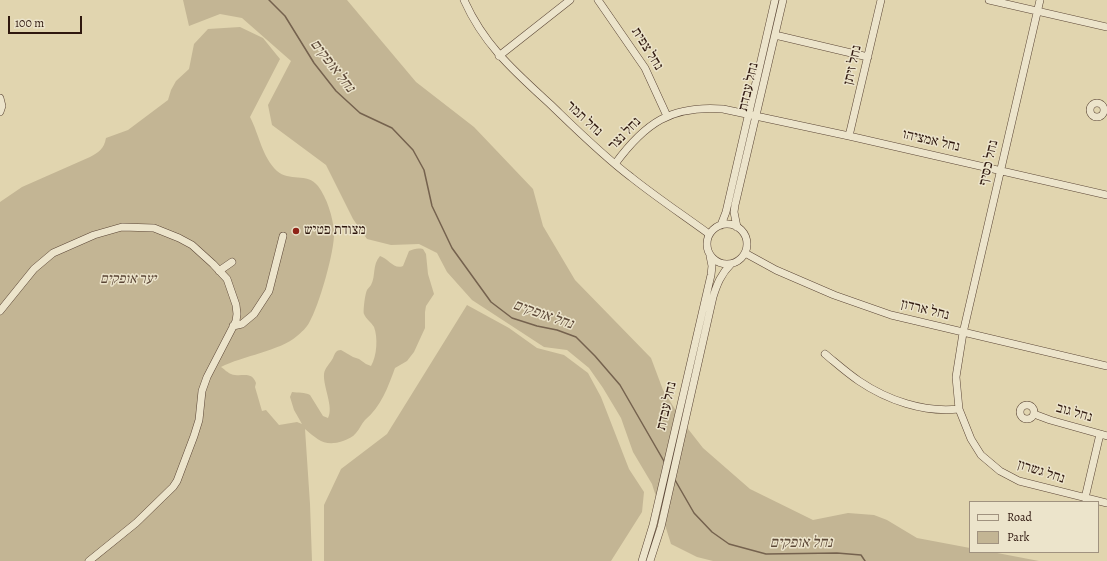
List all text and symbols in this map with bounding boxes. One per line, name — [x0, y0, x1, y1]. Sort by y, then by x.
scale bar — [10, 8, 84, 34]
text: 100 m — [15, 15, 44, 31]
street label: נחל צפית — [627, 25, 667, 73]
water label: נחל אופקים — [306, 36, 358, 96]
street label: נחל זיתן — [840, 43, 866, 87]
street label: נחל עבדת — [735, 61, 763, 113]
street label: נחל תמר — [562, 98, 606, 140]
street label: נחל נצר — [605, 114, 645, 154]
street label: נחל אמציהו — [901, 126, 961, 156]
street label: נחל כסיף — [976, 139, 1002, 187]
place label: מצודת פטיש — [304, 223, 366, 239]
marker: מצודת פטיש — [291, 226, 301, 236]
park label: יער אופקים — [100, 272, 156, 288]
water label: נחל אופקים — [511, 296, 575, 334]
street label: נחל ארדון — [899, 296, 951, 324]
street label: נחל עבדת — [653, 380, 681, 432]
street label: נחל גוב — [1054, 400, 1094, 426]
street label: נחל גשרון — [1015, 456, 1067, 488]
legend — [969, 501, 1099, 553]
text: Road — [1007, 509, 1032, 525]
text: Park — [1007, 529, 1030, 545]
water label: נחל אופקים — [770, 534, 832, 552]

